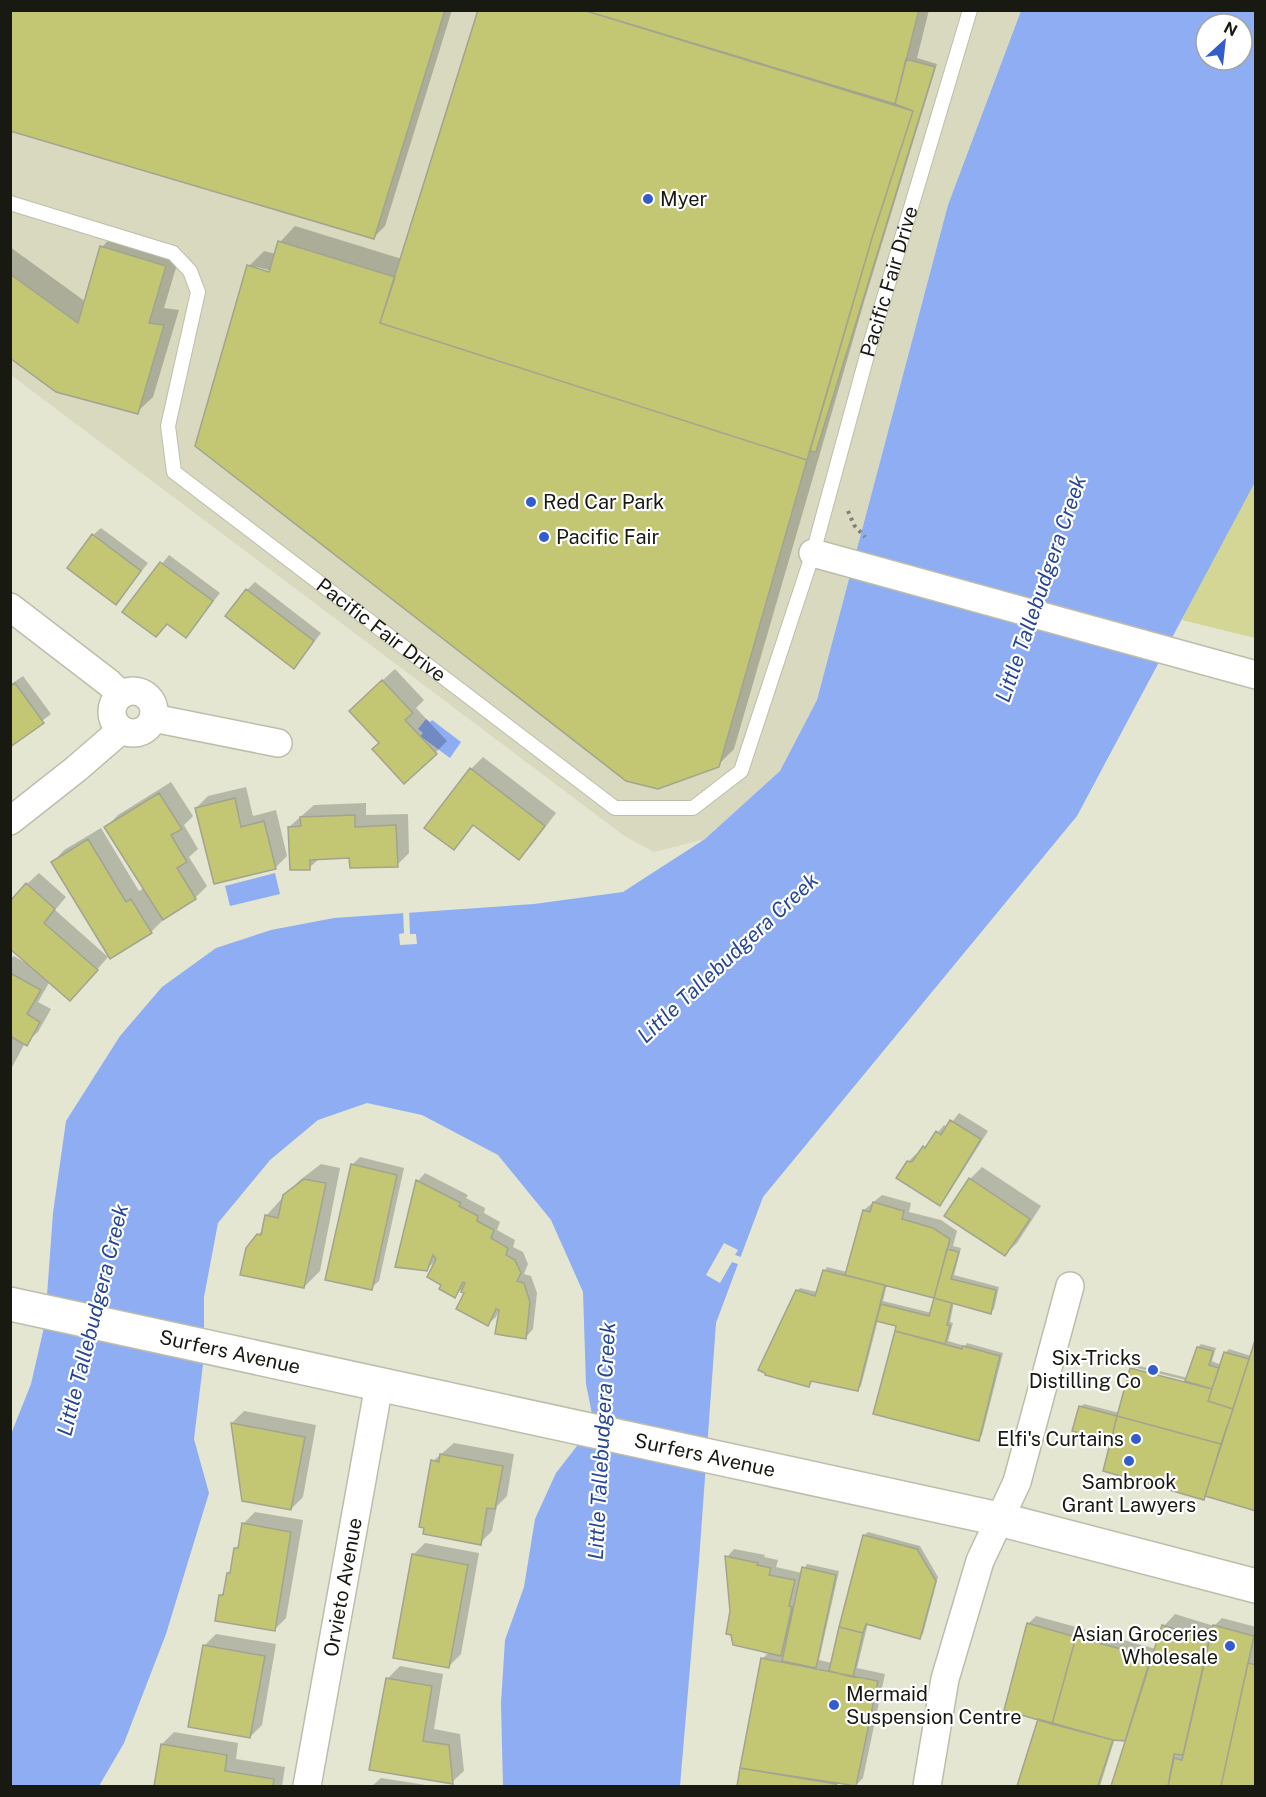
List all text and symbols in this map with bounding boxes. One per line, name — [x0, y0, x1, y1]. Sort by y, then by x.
north arrow — [1194, 12, 1254, 72]
text: N — [1221, 18, 1240, 40]
place label: Myer — [660, 187, 708, 211]
marker: Myer — [641, 192, 655, 206]
street label: Pacific Fair Drive — [855, 203, 923, 360]
water label: Little Tallebudgera Creek — [990, 472, 1091, 706]
place label: Red Car Park — [543, 490, 664, 514]
marker: Red Car Park — [524, 495, 538, 509]
place label: Pacific Fair — [556, 525, 660, 549]
marker: Pacific Fair — [537, 530, 551, 544]
street label: Pacific Fair Drive — [312, 573, 451, 687]
water label: Little Tallebudgera Creek — [632, 867, 824, 1048]
water label: Little Tallebudgera Creek — [52, 1201, 134, 1438]
water label: Little Tallebudgera Creek — [583, 1321, 620, 1561]
street label: Surfers Avenue — [157, 1325, 303, 1379]
place label: Six-Tricks Distilling Co — [1029, 1346, 1141, 1393]
marker: Six-Tricks Distilling Co — [1146, 1363, 1160, 1377]
place label: Elfi's Curtains — [997, 1427, 1124, 1451]
street label: Surfers Avenue — [632, 1428, 778, 1482]
marker: Elfi's Curtains — [1129, 1432, 1143, 1446]
marker: Sambrook Grant Lawyers — [1122, 1454, 1136, 1468]
place label: Sambrook Grant Lawyers — [1062, 1470, 1196, 1517]
street label: Orvieto Avenue — [318, 1516, 367, 1659]
place label: Asian Groceries Wholesale — [1072, 1622, 1218, 1669]
marker: Asian Groceries Wholesale — [1223, 1639, 1237, 1653]
place label: Mermaid Suspension Centre — [846, 1682, 1022, 1729]
marker: Mermaid Suspension Centre — [827, 1698, 841, 1712]

